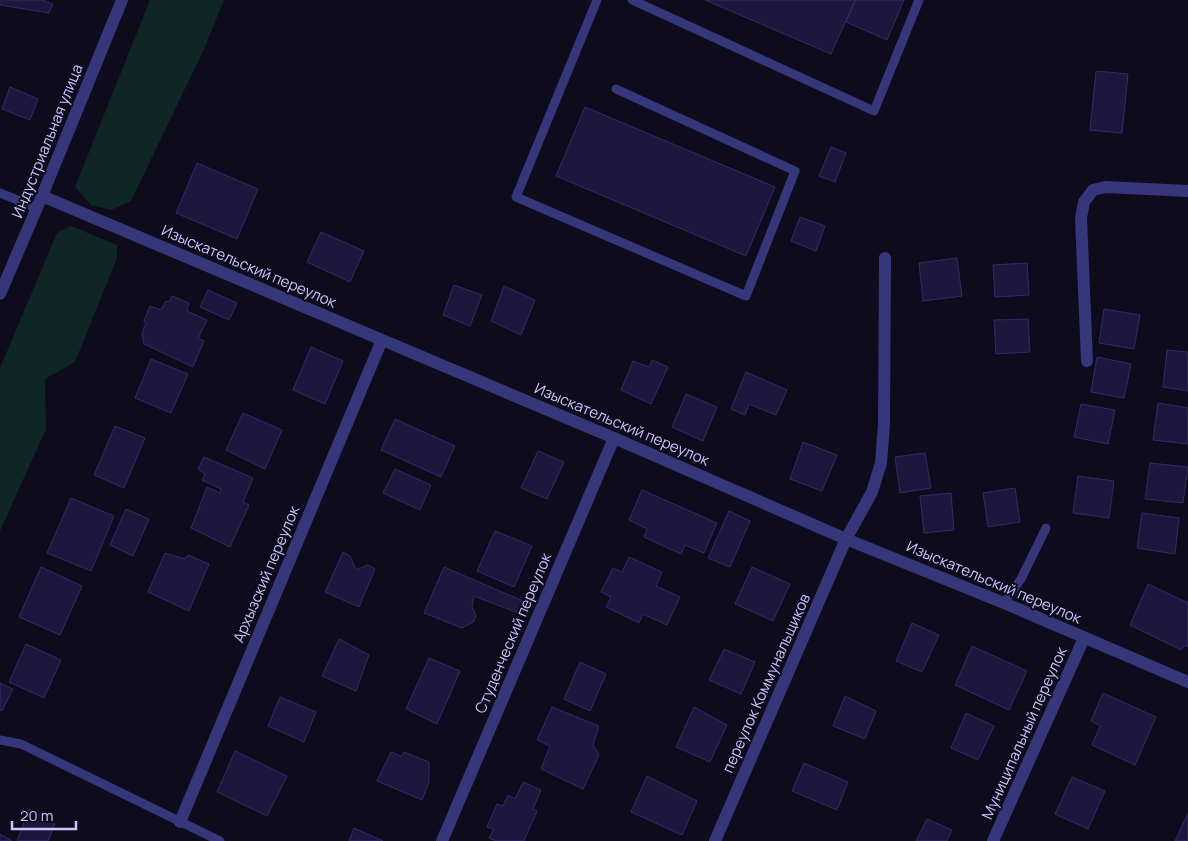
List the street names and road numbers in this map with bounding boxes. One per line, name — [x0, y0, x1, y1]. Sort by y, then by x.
street label: Индустриальная улица — [6, 61, 88, 221]
street label: Изыскательский переулок — [158, 220, 340, 313]
street label: Изыскательский переулок — [531, 378, 713, 471]
street label: Архызский переулок — [228, 502, 305, 646]
street label: Изыскательский переулок — [903, 536, 1085, 629]
street label: Студенческий переулок — [470, 549, 557, 717]
street label: переулок Коммунальщиков — [717, 590, 815, 776]
street label: Муниципальный переулок — [976, 643, 1072, 823]

